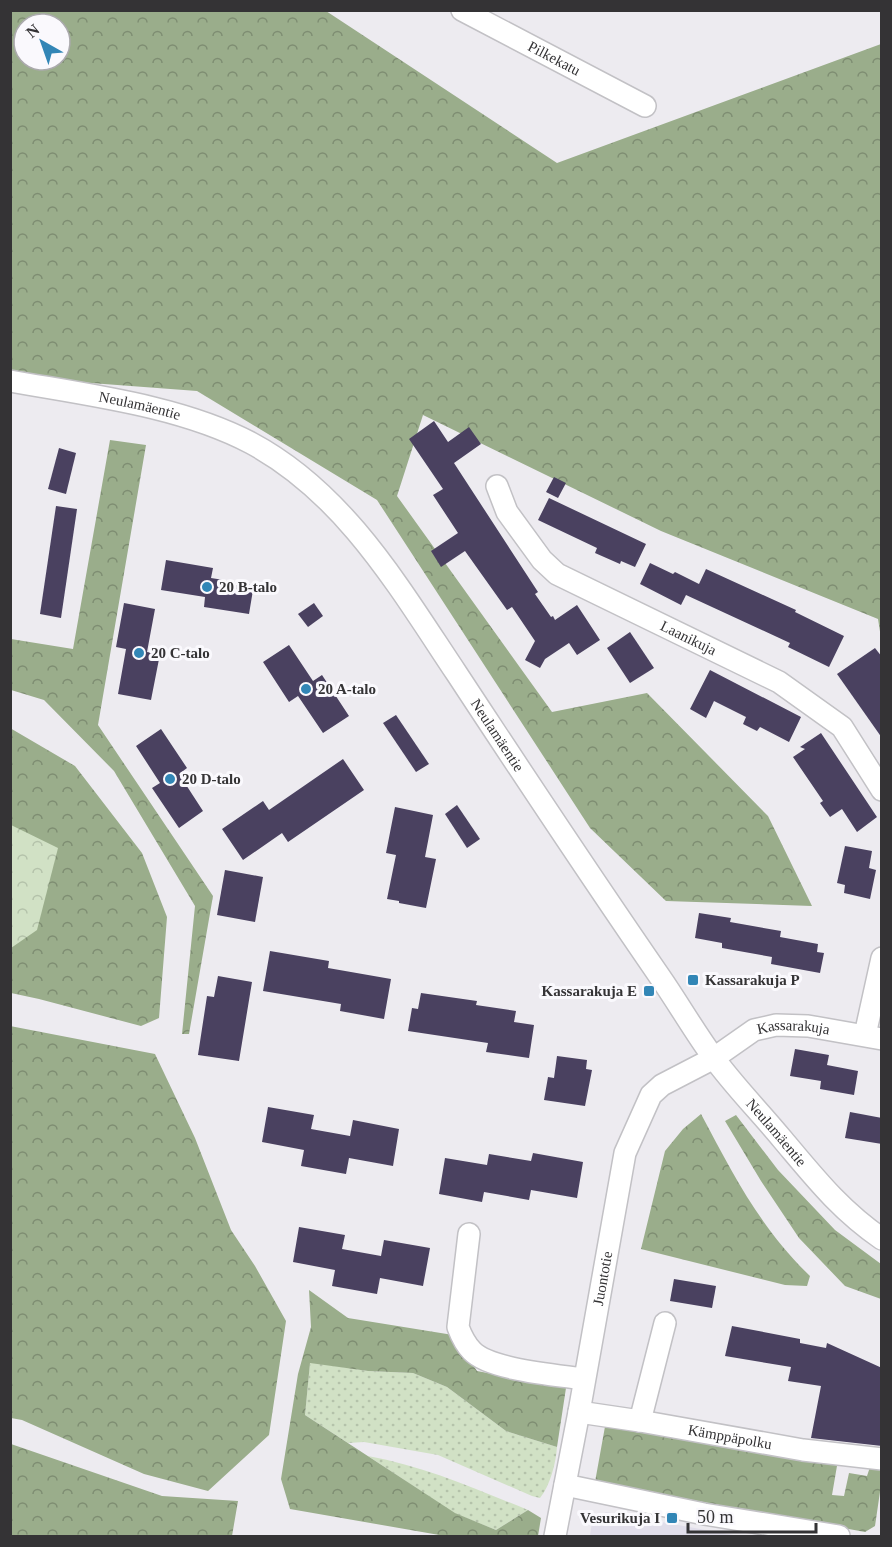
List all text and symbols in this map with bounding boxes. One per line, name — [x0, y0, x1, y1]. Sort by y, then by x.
north arrow — [12, 12, 72, 72]
text: N — [23, 20, 43, 41]
street label: Pilkekatu — [525, 38, 583, 79]
street label: Neulamäentie — [97, 389, 183, 423]
place label: 20 B-talo — [219, 579, 277, 595]
marker: 20 B-talo — [200, 580, 214, 594]
street label: Laanikuja — [658, 618, 719, 658]
place label: 20 C-talo — [151, 645, 210, 661]
marker: 20 C-talo — [132, 646, 146, 660]
place label: 20 A-talo — [318, 681, 376, 697]
marker: 20 A-talo — [299, 682, 313, 696]
street label: Neulamäentie — [468, 696, 527, 775]
place label: 20 D-talo — [182, 771, 241, 787]
marker: 20 D-talo — [163, 772, 177, 786]
place label: Kassarakuja P — [705, 972, 800, 988]
marker: Kassarakuja P — [686, 973, 700, 987]
place label: Kassarakuja E — [542, 983, 637, 999]
marker: Kassarakuja E — [642, 984, 656, 998]
street label: Kassarakuja — [755, 1017, 831, 1038]
street label: Neulamäentie — [743, 1096, 810, 1170]
street label: Juontotie — [590, 1250, 615, 1307]
street label: Kämppäpolku — [687, 1422, 774, 1452]
scale bar — [688, 1496, 816, 1534]
text: 50 m — [697, 1507, 734, 1527]
place label: Vesurikuja I — [580, 1510, 660, 1526]
marker: Vesurikuja I — [665, 1511, 679, 1525]

